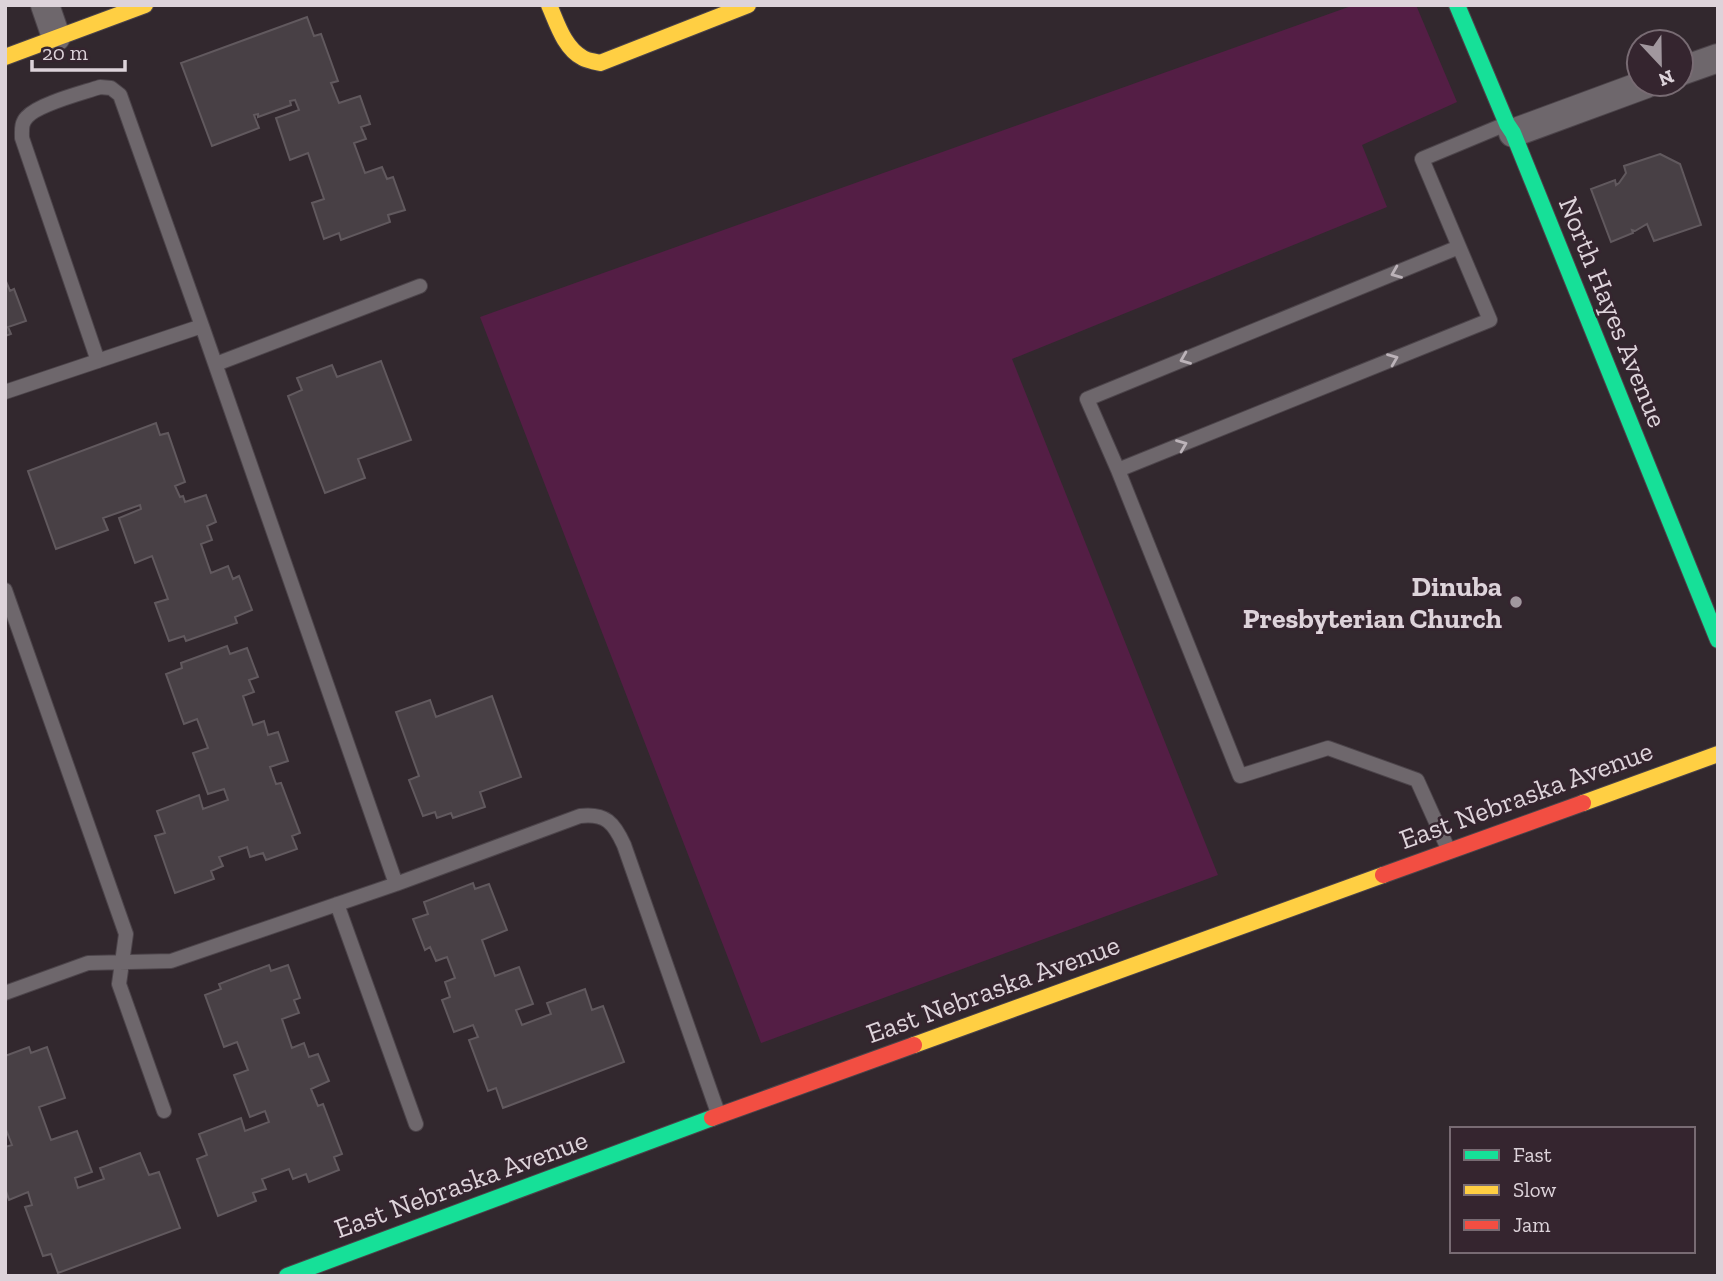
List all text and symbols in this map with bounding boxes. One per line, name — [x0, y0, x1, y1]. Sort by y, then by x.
scale bar — [32, 28, 124, 72]
north arrow — [1625, 28, 1695, 98]
text: 20 m — [42, 40, 88, 65]
text: N — [1655, 65, 1677, 92]
street label: North Hayes Avenue — [1552, 192, 1674, 432]
one-way arrow — [1391, 265, 1403, 279]
one-way arrow — [1180, 351, 1193, 365]
one-way arrow — [1386, 354, 1398, 368]
one-way arrow — [1175, 439, 1187, 453]
place label: Dinuba Presbyterian Church — [1243, 570, 1502, 635]
marker: Dinuba Presbyterian Church — [1508, 594, 1524, 610]
street label: East Nebraska Avenue — [1395, 734, 1657, 856]
street label: East Nebraska Avenue — [862, 928, 1124, 1050]
street label: East Nebraska Avenue — [330, 1123, 592, 1245]
legend — [1450, 1127, 1695, 1253]
text: Fast — [1513, 1142, 1552, 1167]
text: Slow — [1513, 1177, 1556, 1202]
text: Jam — [1513, 1212, 1550, 1237]

